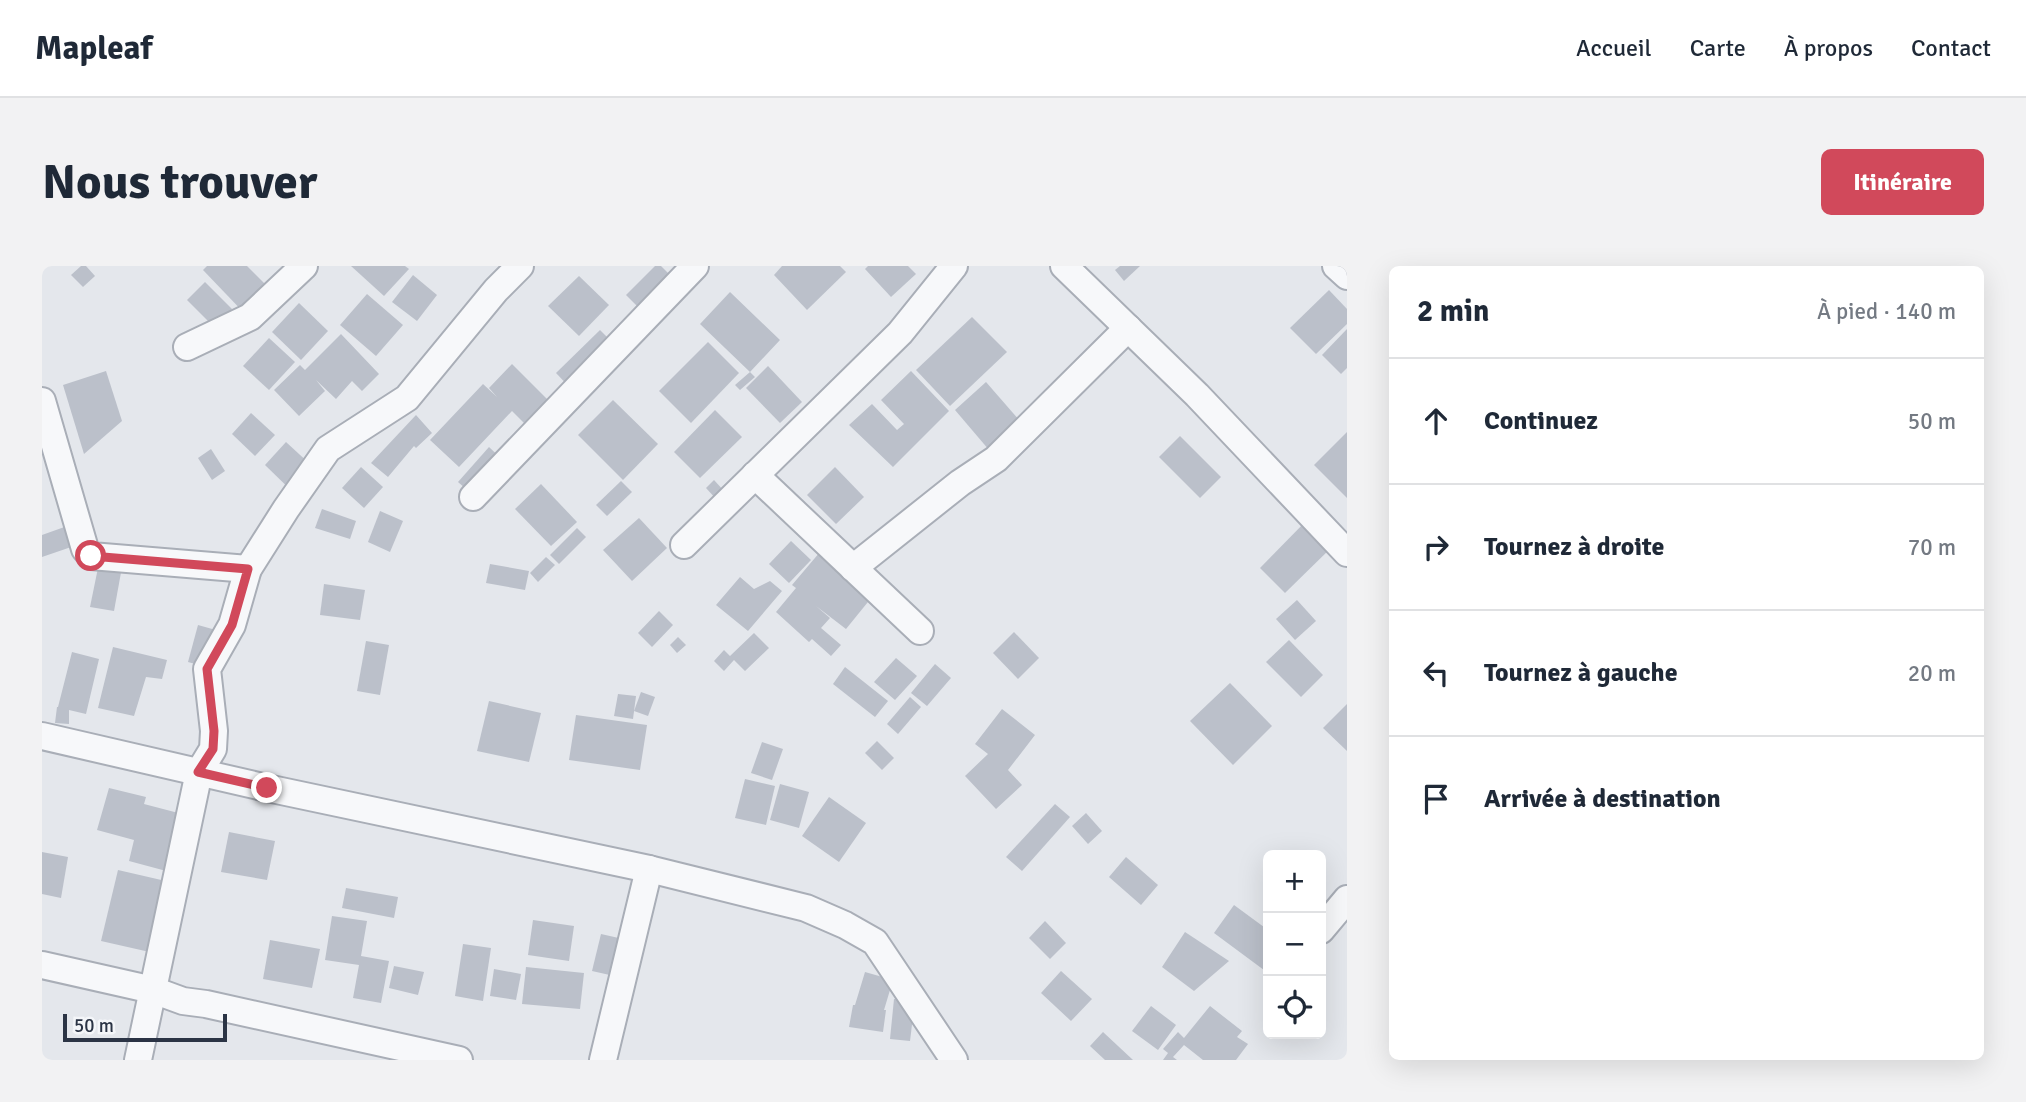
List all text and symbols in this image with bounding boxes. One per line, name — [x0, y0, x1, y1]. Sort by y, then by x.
text: Mapleaf — [35, 28, 152, 69]
text: Accueil — [1576, 33, 1652, 63]
text: Carte — [1690, 33, 1746, 63]
text: À propos — [1784, 33, 1873, 63]
text: Contact — [1911, 33, 1991, 63]
button: Itinéraire — [1821, 149, 1984, 215]
text: Nous trouver — [42, 152, 317, 212]
text: 2 min — [1417, 293, 1489, 330]
text: À pied · 140 m — [1817, 297, 1956, 326]
icon: ahead — [1417, 402, 1455, 440]
text: Continuez — [1484, 405, 1598, 437]
text: 50 m — [1908, 407, 1956, 436]
icon: right — [1417, 528, 1455, 566]
text: Tournez à droite — [1484, 531, 1664, 563]
text: 70 m — [1908, 533, 1956, 562]
route start — [75, 540, 106, 571]
icon: left — [1417, 654, 1455, 692]
text: Tournez à gauche — [1484, 657, 1678, 689]
text: 20 m — [1908, 659, 1956, 688]
route end — [251, 772, 282, 803]
icon: arrive — [1417, 780, 1455, 818]
text: Arrivée à destination — [1484, 783, 1721, 815]
map controls — [1263, 850, 1326, 1039]
button: + — [1263, 850, 1326, 913]
button: − — [1263, 913, 1326, 976]
button: locate — [1263, 976, 1326, 1039]
scale bar — [63, 1011, 228, 1043]
text: 50 m — [74, 1014, 114, 1038]

